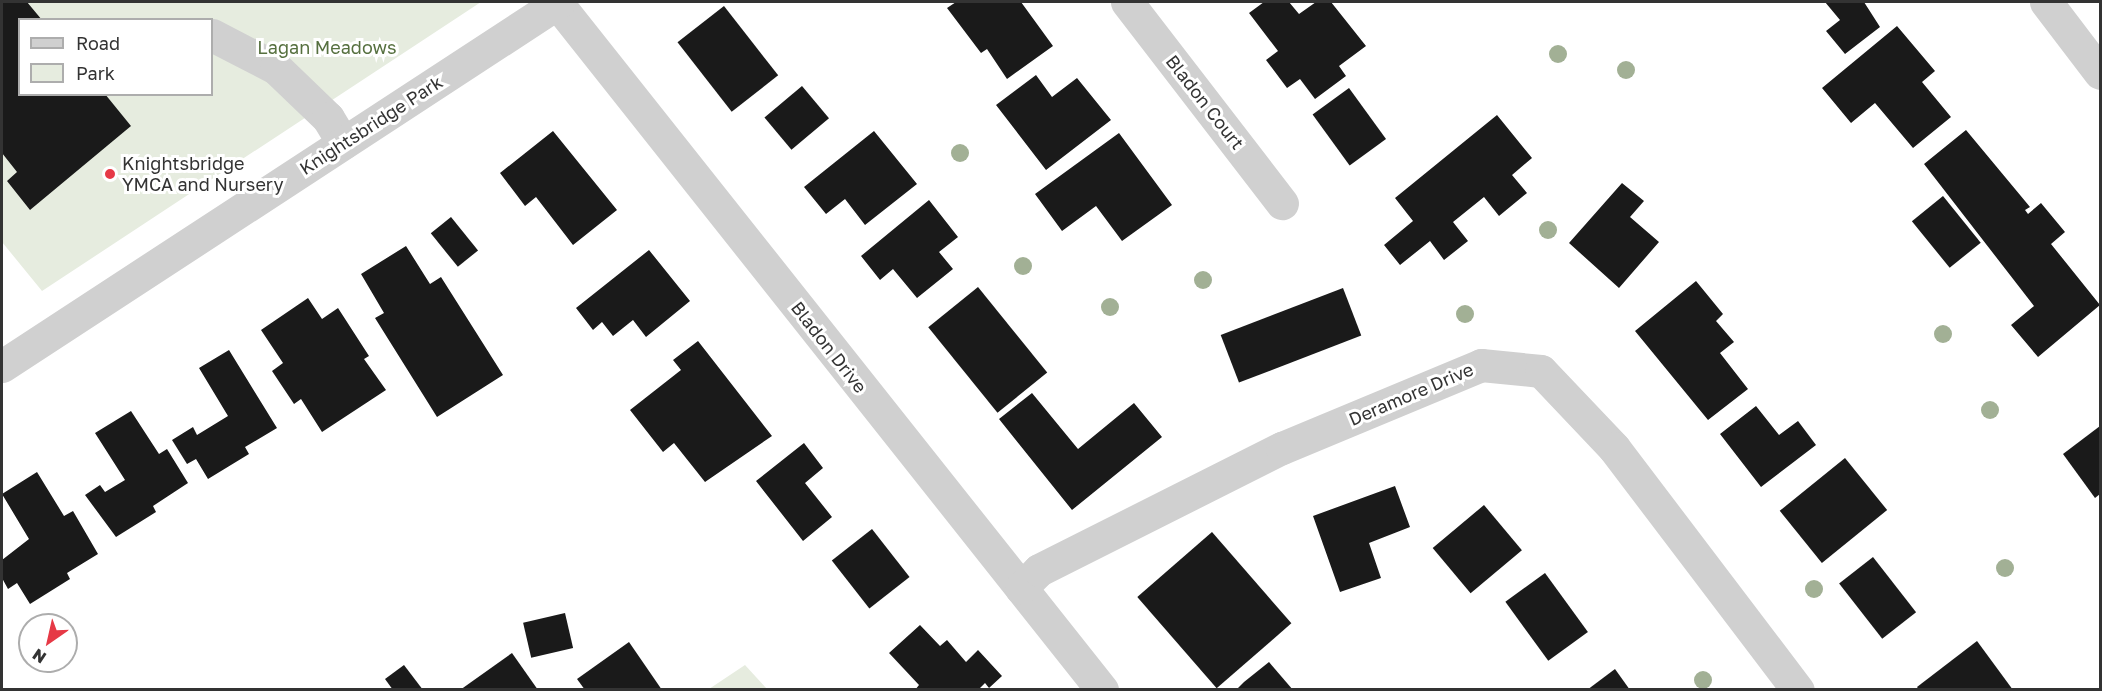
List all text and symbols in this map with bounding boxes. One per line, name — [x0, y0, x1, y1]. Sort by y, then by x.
legend — [18, 18, 213, 96]
text: Road — [76, 32, 120, 54]
park label: Lagan Meadows — [257, 36, 397, 58]
street label: Bladon Court — [1161, 50, 1249, 154]
text: Park — [76, 62, 115, 84]
street label: Knightsbridge Park — [296, 71, 446, 179]
place label: Knightsbridge YMCA and Nursery — [122, 153, 283, 195]
marker: Knightsbridge YMCA and Nursery — [103, 167, 117, 181]
street label: Bladon Drive — [787, 297, 871, 397]
street label: Deramore Drive — [1345, 358, 1477, 430]
north arrow — [18, 613, 78, 673]
text: N — [28, 645, 50, 668]

